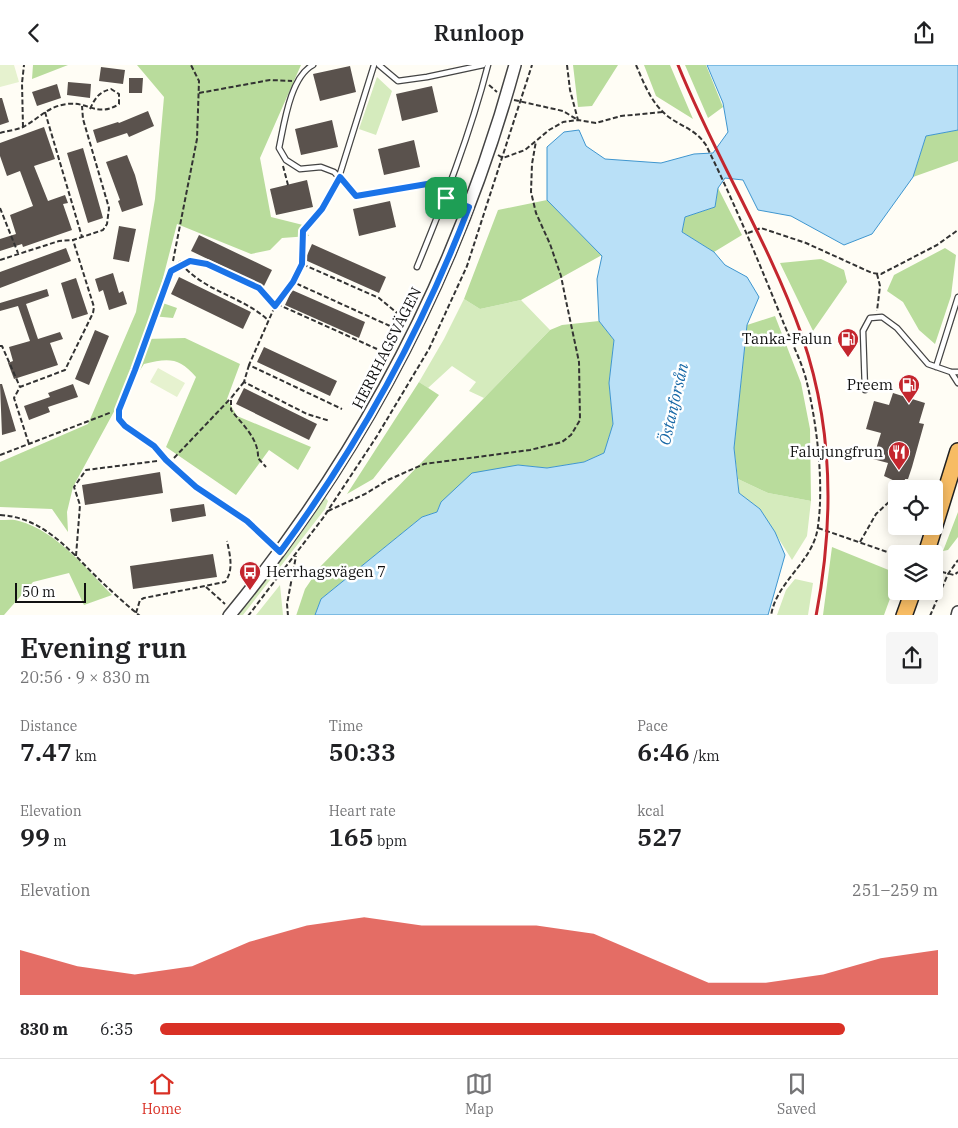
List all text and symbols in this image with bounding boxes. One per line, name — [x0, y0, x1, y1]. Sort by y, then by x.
text: Runloop — [434, 18, 524, 47]
icon: back — [20, 19, 48, 47]
icon: share — [910, 19, 938, 47]
pin — [425, 177, 467, 219]
icon: arrive — [432, 184, 460, 212]
street label: HERRHAGSVÄGEN — [348, 284, 425, 412]
fuel station icon: Tanka-Falun — [836, 327, 860, 358]
place label: Tanka-Falun — [742, 329, 832, 348]
water label: Östanforsån — [654, 361, 692, 447]
fuel station icon: Preem — [897, 373, 921, 404]
place label: Preem — [847, 375, 893, 394]
restaurant icon: Falujungfrun — [887, 440, 911, 471]
place label: Falujungfrun — [790, 442, 883, 461]
map controls — [888, 480, 943, 600]
button: locate — [888, 480, 943, 535]
button: layers — [888, 545, 943, 600]
bus stop icon: Herrhagsvägen 7 — [238, 560, 262, 591]
place label: Herrhagsvägen 7 — [266, 562, 386, 581]
scale bar — [15, 581, 86, 604]
text: 50 m — [22, 583, 55, 601]
text: Evening run — [20, 629, 187, 666]
button: share — [886, 632, 938, 684]
text: 20:56 · 9 × 830 m — [20, 667, 150, 687]
text: Distance — [20, 717, 77, 735]
text: Time — [329, 717, 363, 735]
text: Pace — [637, 717, 668, 735]
text: 7.47 — [20, 735, 72, 768]
text: 50:33 — [329, 735, 396, 768]
text: 6:46 — [637, 735, 690, 768]
text: km — [72, 747, 97, 765]
text: /km — [690, 747, 720, 765]
text: Elevation — [20, 802, 82, 820]
text: Heart rate — [329, 802, 396, 820]
text: kcal — [637, 802, 664, 820]
text: 99 — [20, 820, 50, 853]
text: 165 — [329, 820, 374, 853]
text: 527 — [637, 820, 682, 853]
text: m — [50, 832, 67, 850]
text: bpm — [374, 832, 407, 850]
text: Elevation — [20, 880, 90, 900]
text: 251–259 m — [852, 880, 938, 900]
text: 830 m — [20, 1019, 68, 1039]
text: 6:35 — [100, 1019, 133, 1039]
tab: Home — [142, 1070, 182, 1118]
tab: Map — [465, 1070, 494, 1118]
tab: Saved — [777, 1070, 816, 1118]

